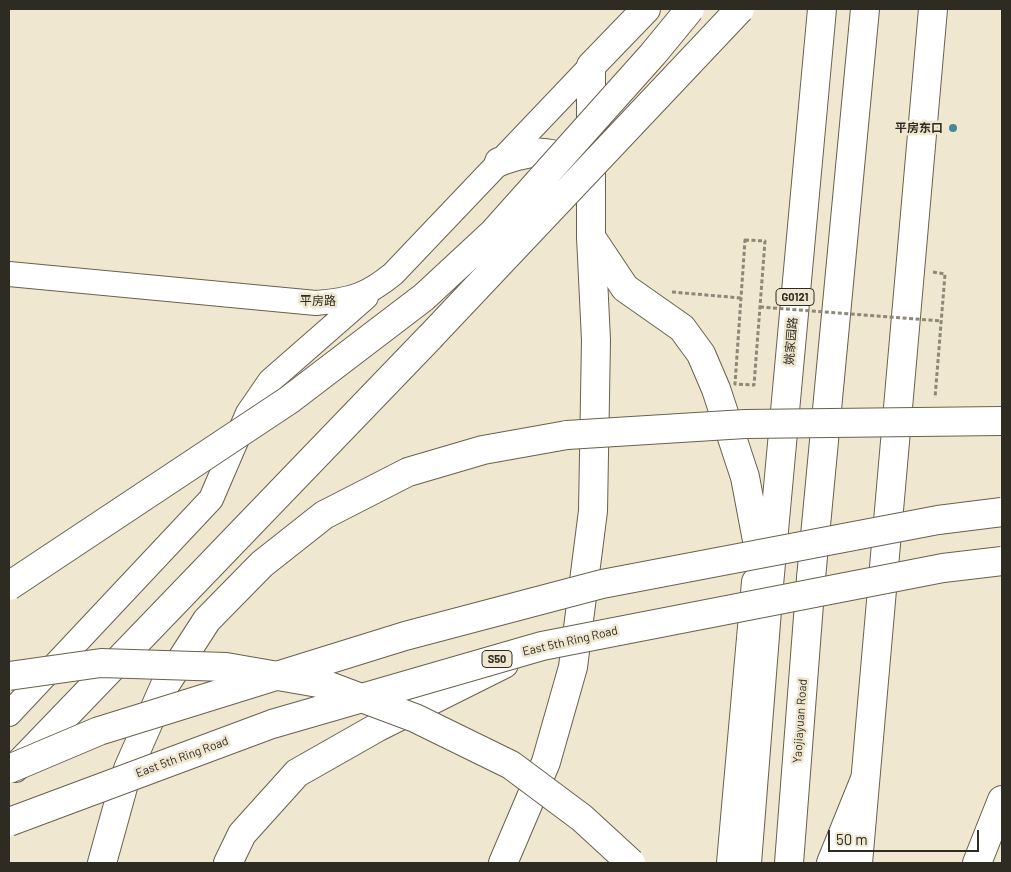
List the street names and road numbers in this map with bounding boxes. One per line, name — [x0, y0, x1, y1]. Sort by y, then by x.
road number: G0121 — [776, 288, 814, 306]
street label: 平房路 — [300, 294, 336, 308]
street label: 姚家园路 — [782, 316, 800, 366]
street label: East 5th Ring Road — [521, 623, 619, 659]
road number: S50 — [482, 651, 512, 668]
street label: Yaojiayuan Road — [790, 678, 810, 764]
street label: East 5th Ring Road — [134, 734, 230, 780]

